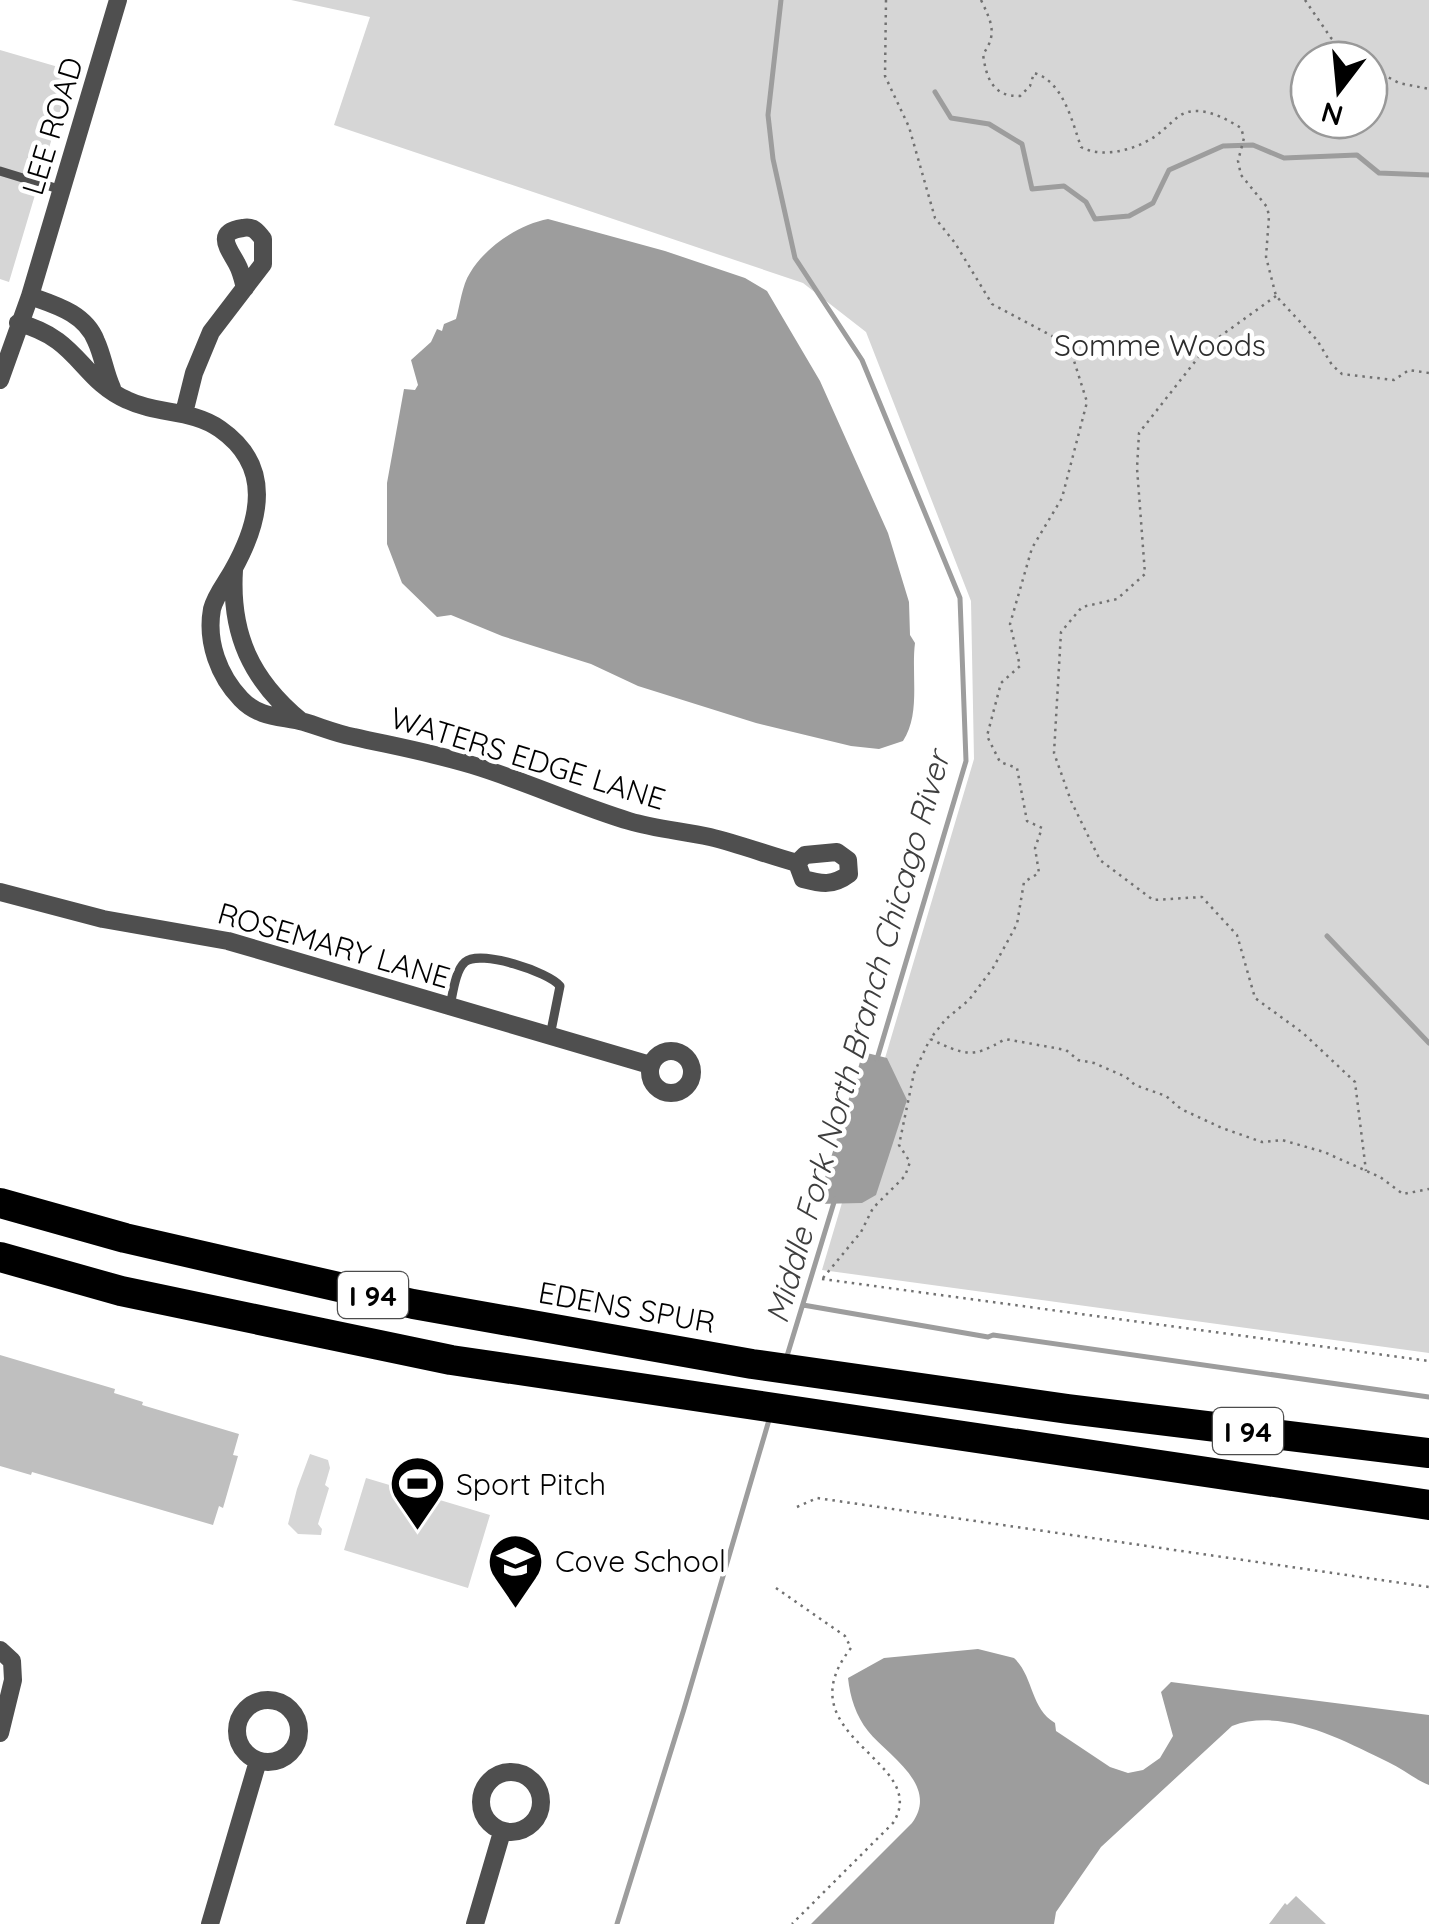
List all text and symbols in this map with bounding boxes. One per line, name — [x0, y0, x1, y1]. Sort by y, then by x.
north arrow — [1289, 40, 1389, 140]
street label: LEE ROAD — [13, 53, 91, 199]
text: N — [1317, 95, 1347, 134]
park label: Somme Woods — [1054, 326, 1266, 364]
street label: WATERS EDGE LANE — [386, 698, 670, 818]
water label: Middle Fork North Branch Chicago River — [756, 743, 959, 1327]
street label: ROSEMARY LANE — [214, 894, 454, 996]
road number: I 94 — [338, 1272, 408, 1318]
street label: EDENS SPUR — [536, 1273, 718, 1341]
road number: I 94 — [1213, 1408, 1283, 1454]
sports icon: Sport Pitch — [387, 1454, 447, 1533]
place label: Sport Pitch — [456, 1465, 606, 1503]
school or university icon: Cove School — [486, 1531, 546, 1610]
place label: Cove School — [555, 1542, 726, 1580]

